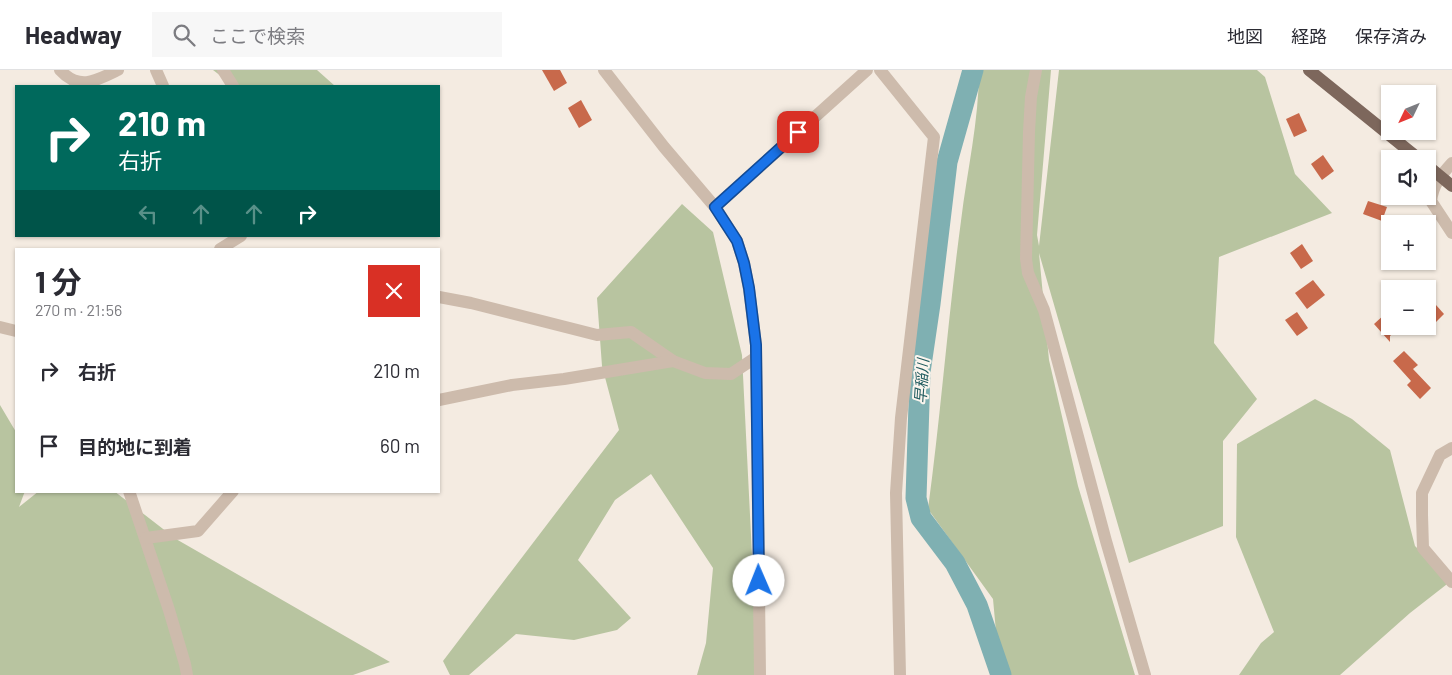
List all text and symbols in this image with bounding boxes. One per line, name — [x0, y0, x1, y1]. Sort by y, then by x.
search box — [152, 12, 502, 57]
text: Headway — [25, 20, 122, 49]
icon: search — [170, 21, 198, 49]
text: ここで検索 — [210, 24, 305, 47]
text: 地図 — [1227, 25, 1263, 47]
text: 経路 — [1291, 25, 1327, 47]
text: 保存済み — [1355, 25, 1427, 47]
north arrow — [1381, 85, 1436, 140]
map controls — [1381, 85, 1436, 335]
text: 210 m — [118, 101, 206, 143]
icon: right — [35, 105, 100, 170]
pin — [777, 111, 819, 153]
icon: arrive — [784, 118, 812, 146]
text: 右折 — [118, 147, 162, 173]
button: sound — [1381, 150, 1436, 205]
icon: left — [134, 200, 162, 228]
icon: ahead — [187, 200, 215, 228]
icon: ahead — [240, 200, 268, 228]
icon: right — [293, 200, 321, 228]
button: + — [1381, 215, 1436, 270]
text: 1 分 — [35, 263, 82, 299]
button: close — [368, 265, 420, 317]
button: − — [1381, 280, 1436, 335]
text: 270 m · 21:56 — [35, 300, 122, 319]
water label: 早稲川 — [910, 356, 932, 404]
icon: right — [35, 357, 63, 385]
text: 210 m — [373, 359, 420, 382]
text: 右折 — [78, 360, 116, 383]
icon: arrive — [35, 432, 63, 460]
text: 60 m — [380, 434, 420, 457]
text: 目的地に到着 — [78, 435, 192, 458]
position arrow — [732, 554, 784, 606]

